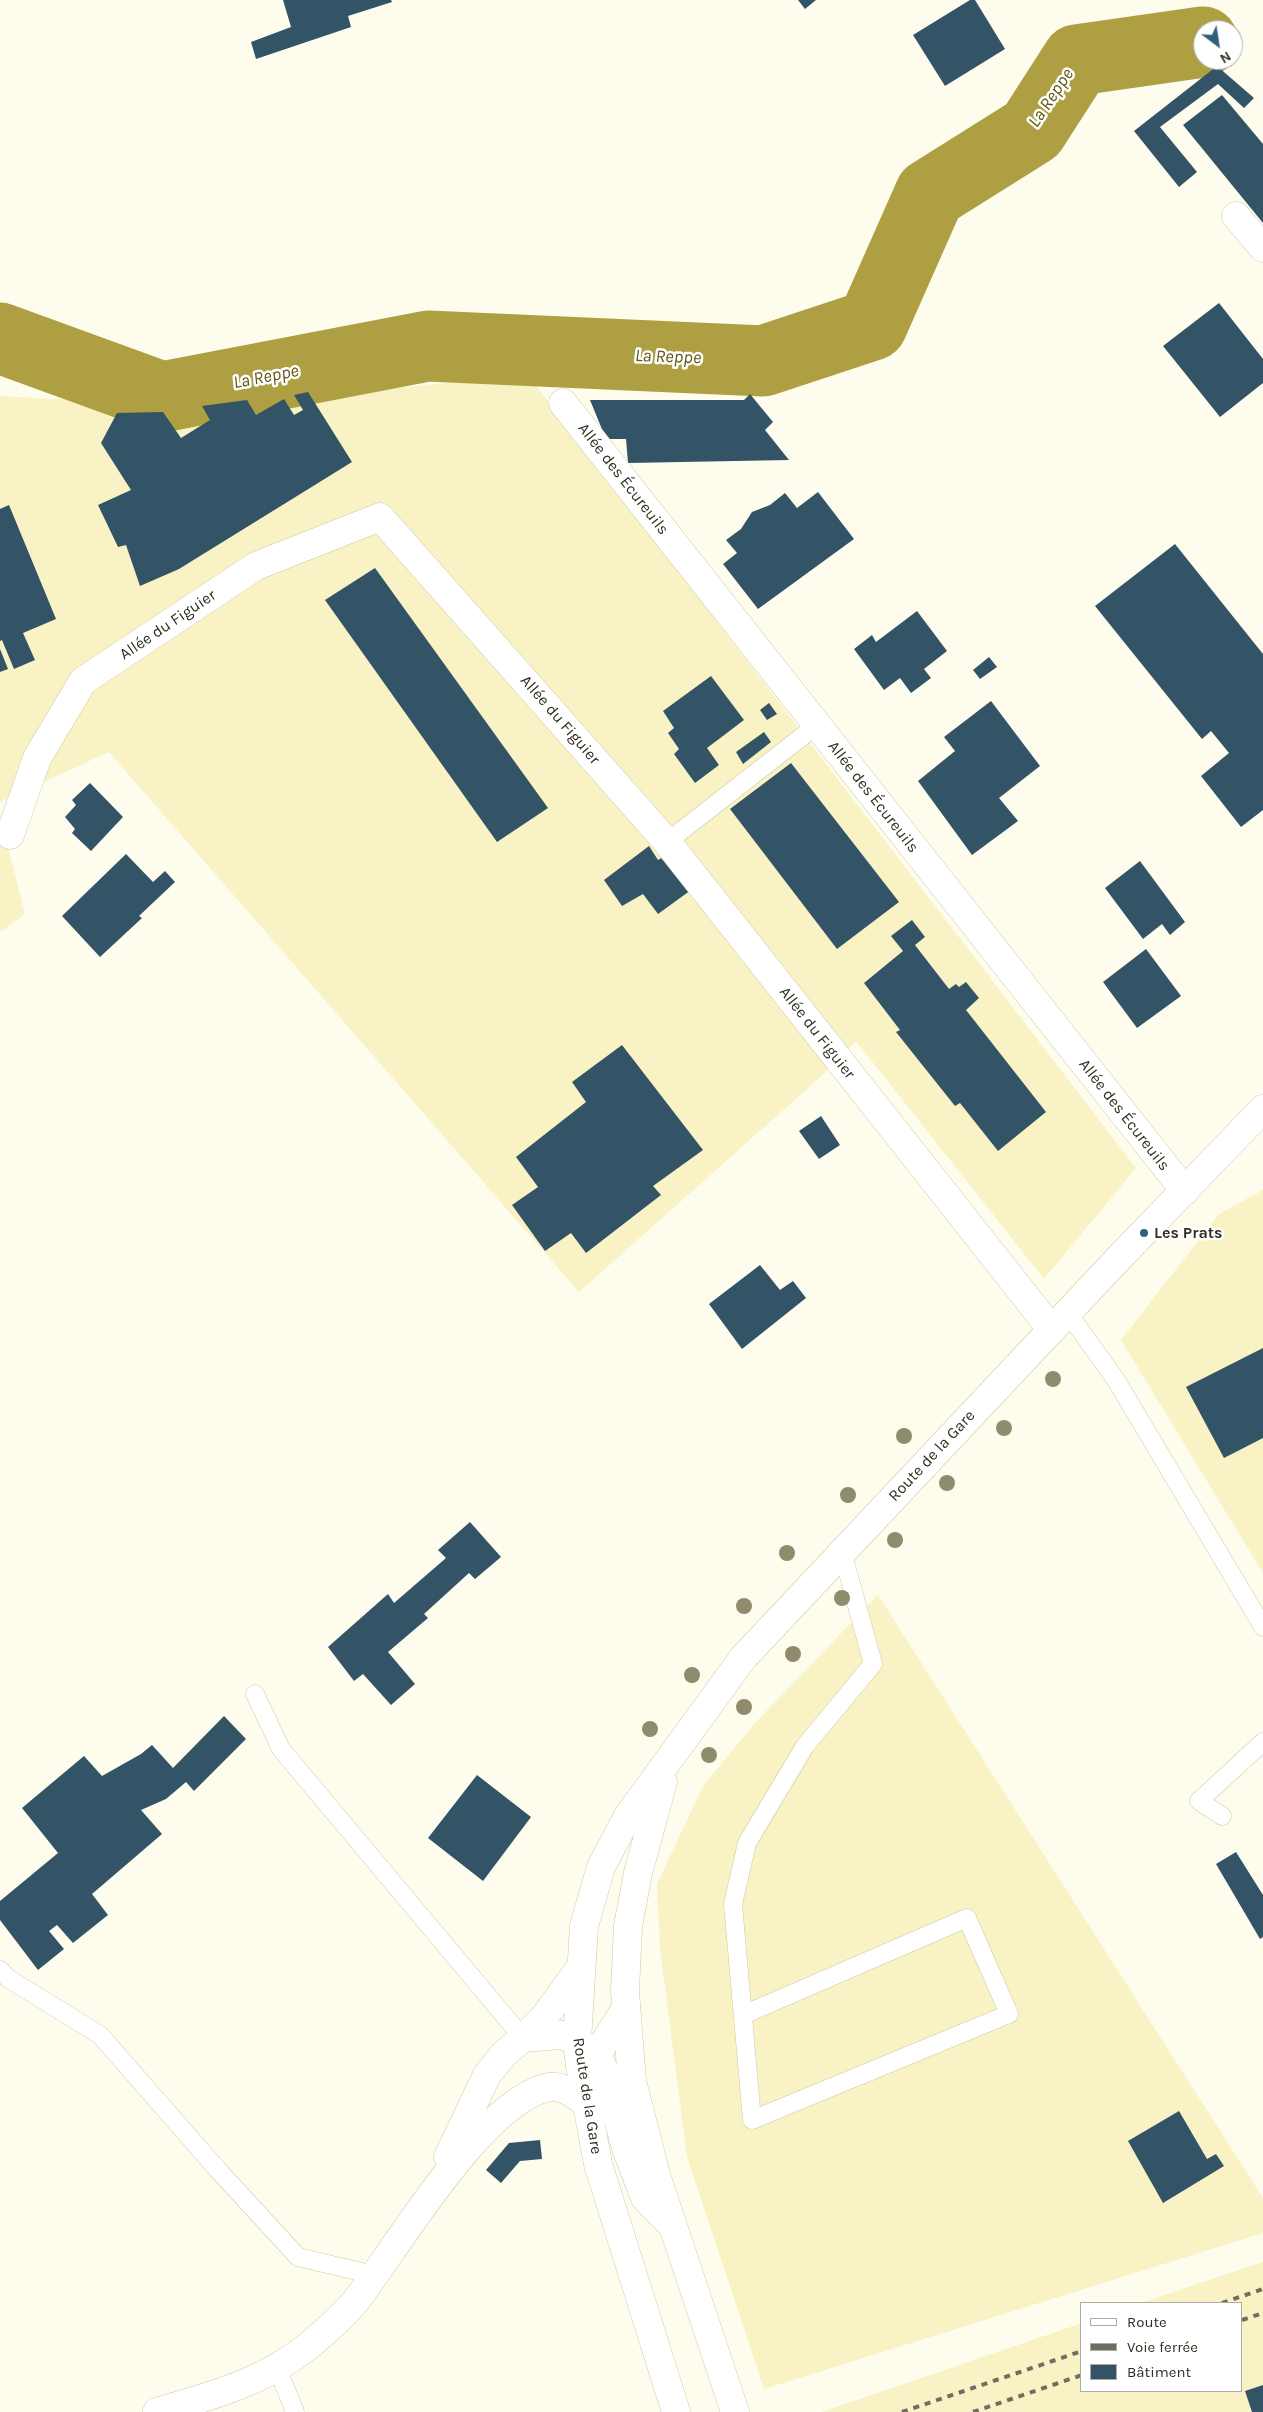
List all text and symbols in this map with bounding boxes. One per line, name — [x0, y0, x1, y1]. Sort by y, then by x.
north arrow — [1193, 20, 1243, 70]
text: N — [1217, 48, 1234, 67]
water label: La Reppe — [1023, 64, 1079, 132]
water label: La Reppe — [634, 345, 702, 369]
water label: La Reppe — [231, 360, 301, 394]
street label: Allée des Écureuils — [573, 419, 673, 539]
street label: Allée du Figuier — [116, 586, 220, 664]
street label: Allée du Figuier — [516, 671, 604, 769]
street label: Allée des Écureuils — [823, 737, 923, 857]
street label: Allée du Figuier — [775, 983, 859, 1083]
street label: Allée des Écureuils — [1074, 1055, 1174, 1175]
place label: Les Prats — [1154, 1223, 1223, 1243]
marker: Les Prats — [1138, 1227, 1150, 1239]
street label: Route de la Gare — [885, 1406, 979, 1506]
street label: Route de la Gare — [568, 2036, 606, 2156]
legend — [1080, 2302, 1243, 2392]
text: Route — [1127, 2313, 1167, 2331]
text: Voie ferrée — [1127, 2338, 1198, 2356]
text: Bâtiment — [1127, 2363, 1191, 2381]

